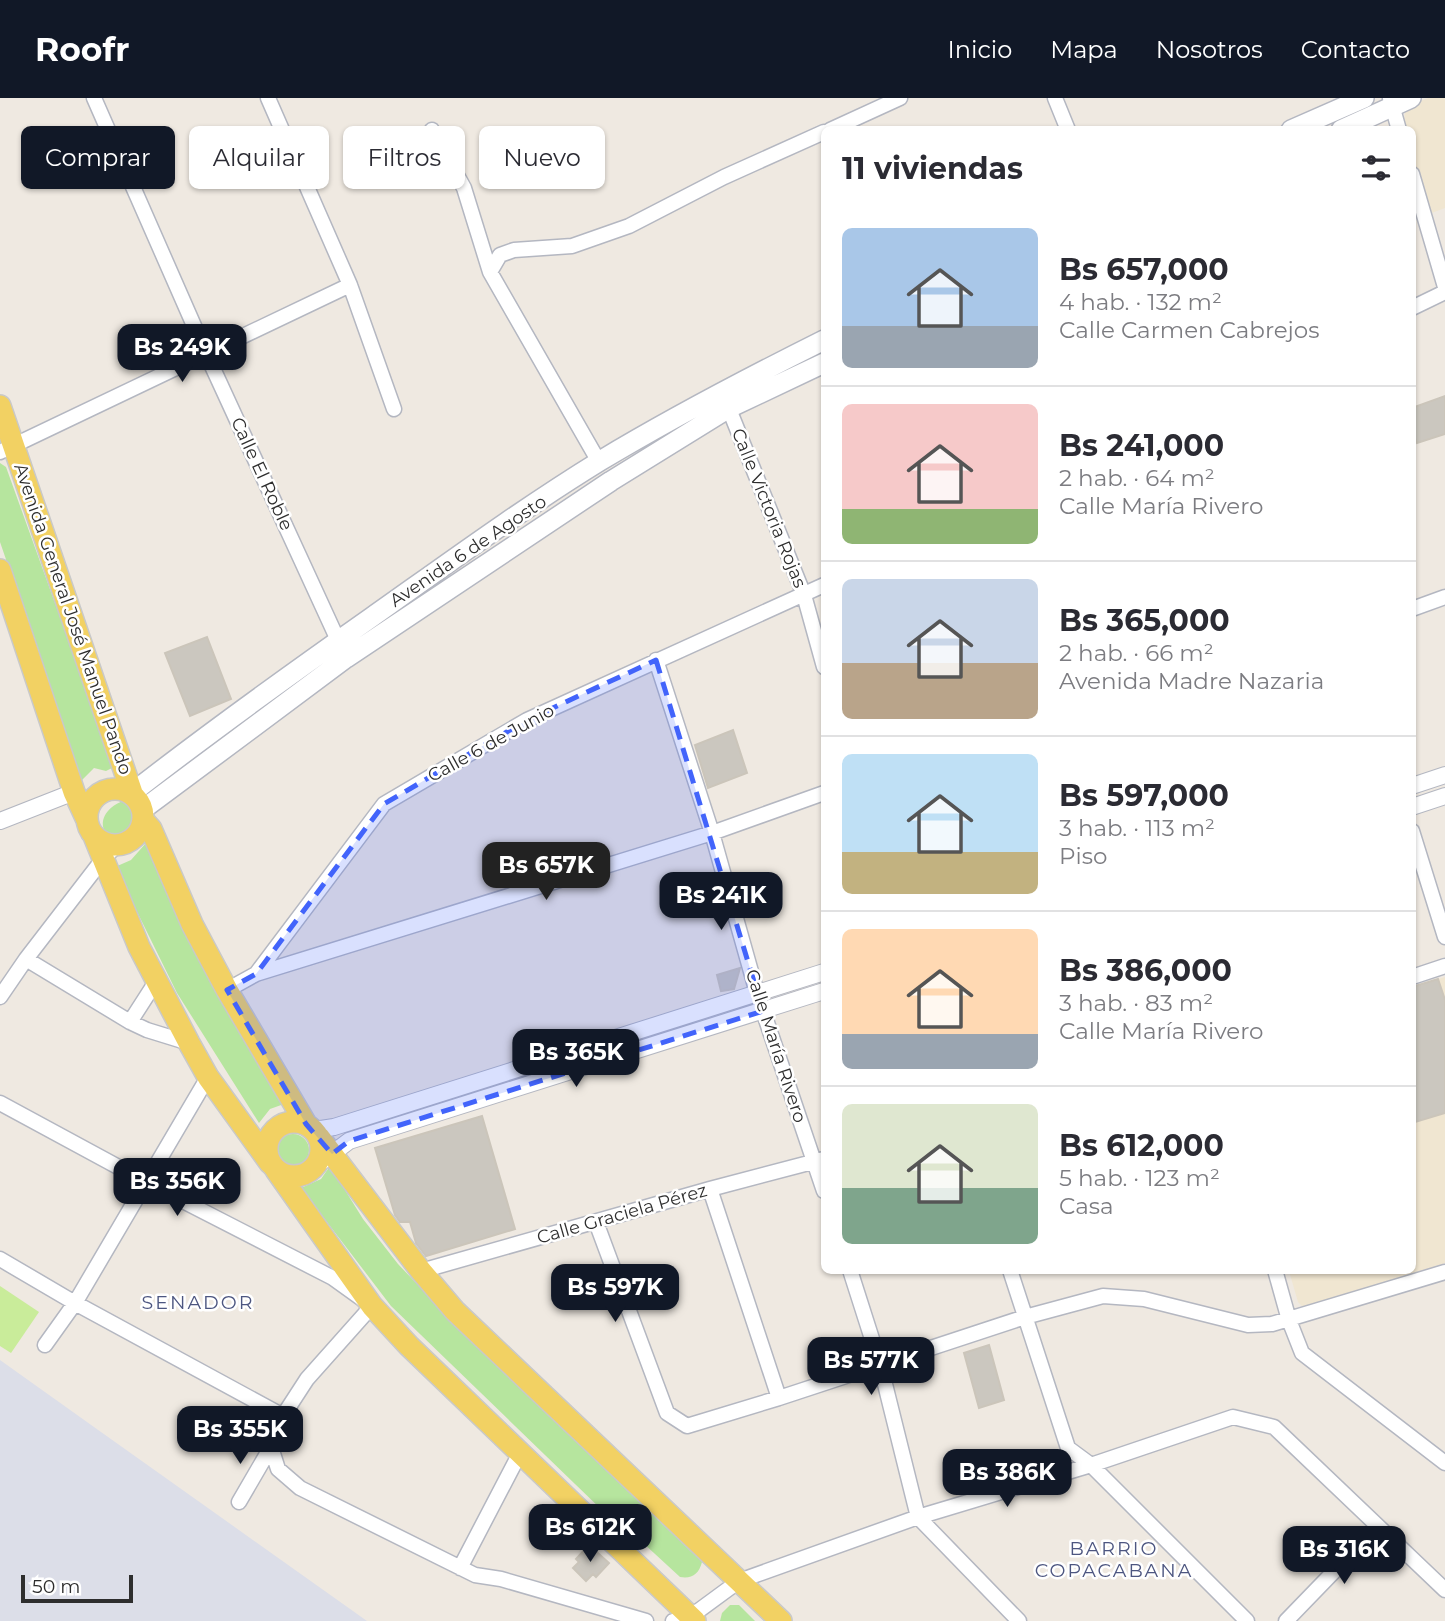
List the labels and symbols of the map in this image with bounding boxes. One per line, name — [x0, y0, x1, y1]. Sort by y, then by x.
pin: Bs 249K — [117, 324, 247, 384]
street label: Calle El Roble — [226, 414, 298, 534]
street label: Calle Victoria Rojas — [727, 425, 811, 591]
street label: Avenida General José Manuel Pando — [9, 460, 137, 778]
street label: Avenida 6 de Agosto — [385, 490, 551, 612]
street label: Calle 6 de Junio — [424, 699, 558, 787]
pin: Bs 657K — [481, 842, 611, 902]
pin: Bs 241K — [656, 872, 786, 932]
street label: Calle María Rivero — [741, 966, 811, 1126]
pin: Bs 365K — [511, 1030, 641, 1089]
pin: Bs 356K — [112, 1158, 242, 1218]
street label: Calle Graciela Pérez — [534, 1179, 710, 1249]
pin: Bs 597K — [550, 1264, 680, 1324]
district label: SENADOR — [142, 1291, 254, 1314]
pin: Bs 577K — [806, 1338, 936, 1397]
pin: Bs 355K — [175, 1406, 305, 1466]
pin: Bs 386K — [942, 1450, 1072, 1509]
pin: Bs 612K — [525, 1504, 655, 1564]
pin: Bs 316K — [1279, 1526, 1409, 1586]
district label: BARRIO COPACABANA — [1035, 1537, 1193, 1582]
scale bar — [21, 1572, 133, 1604]

